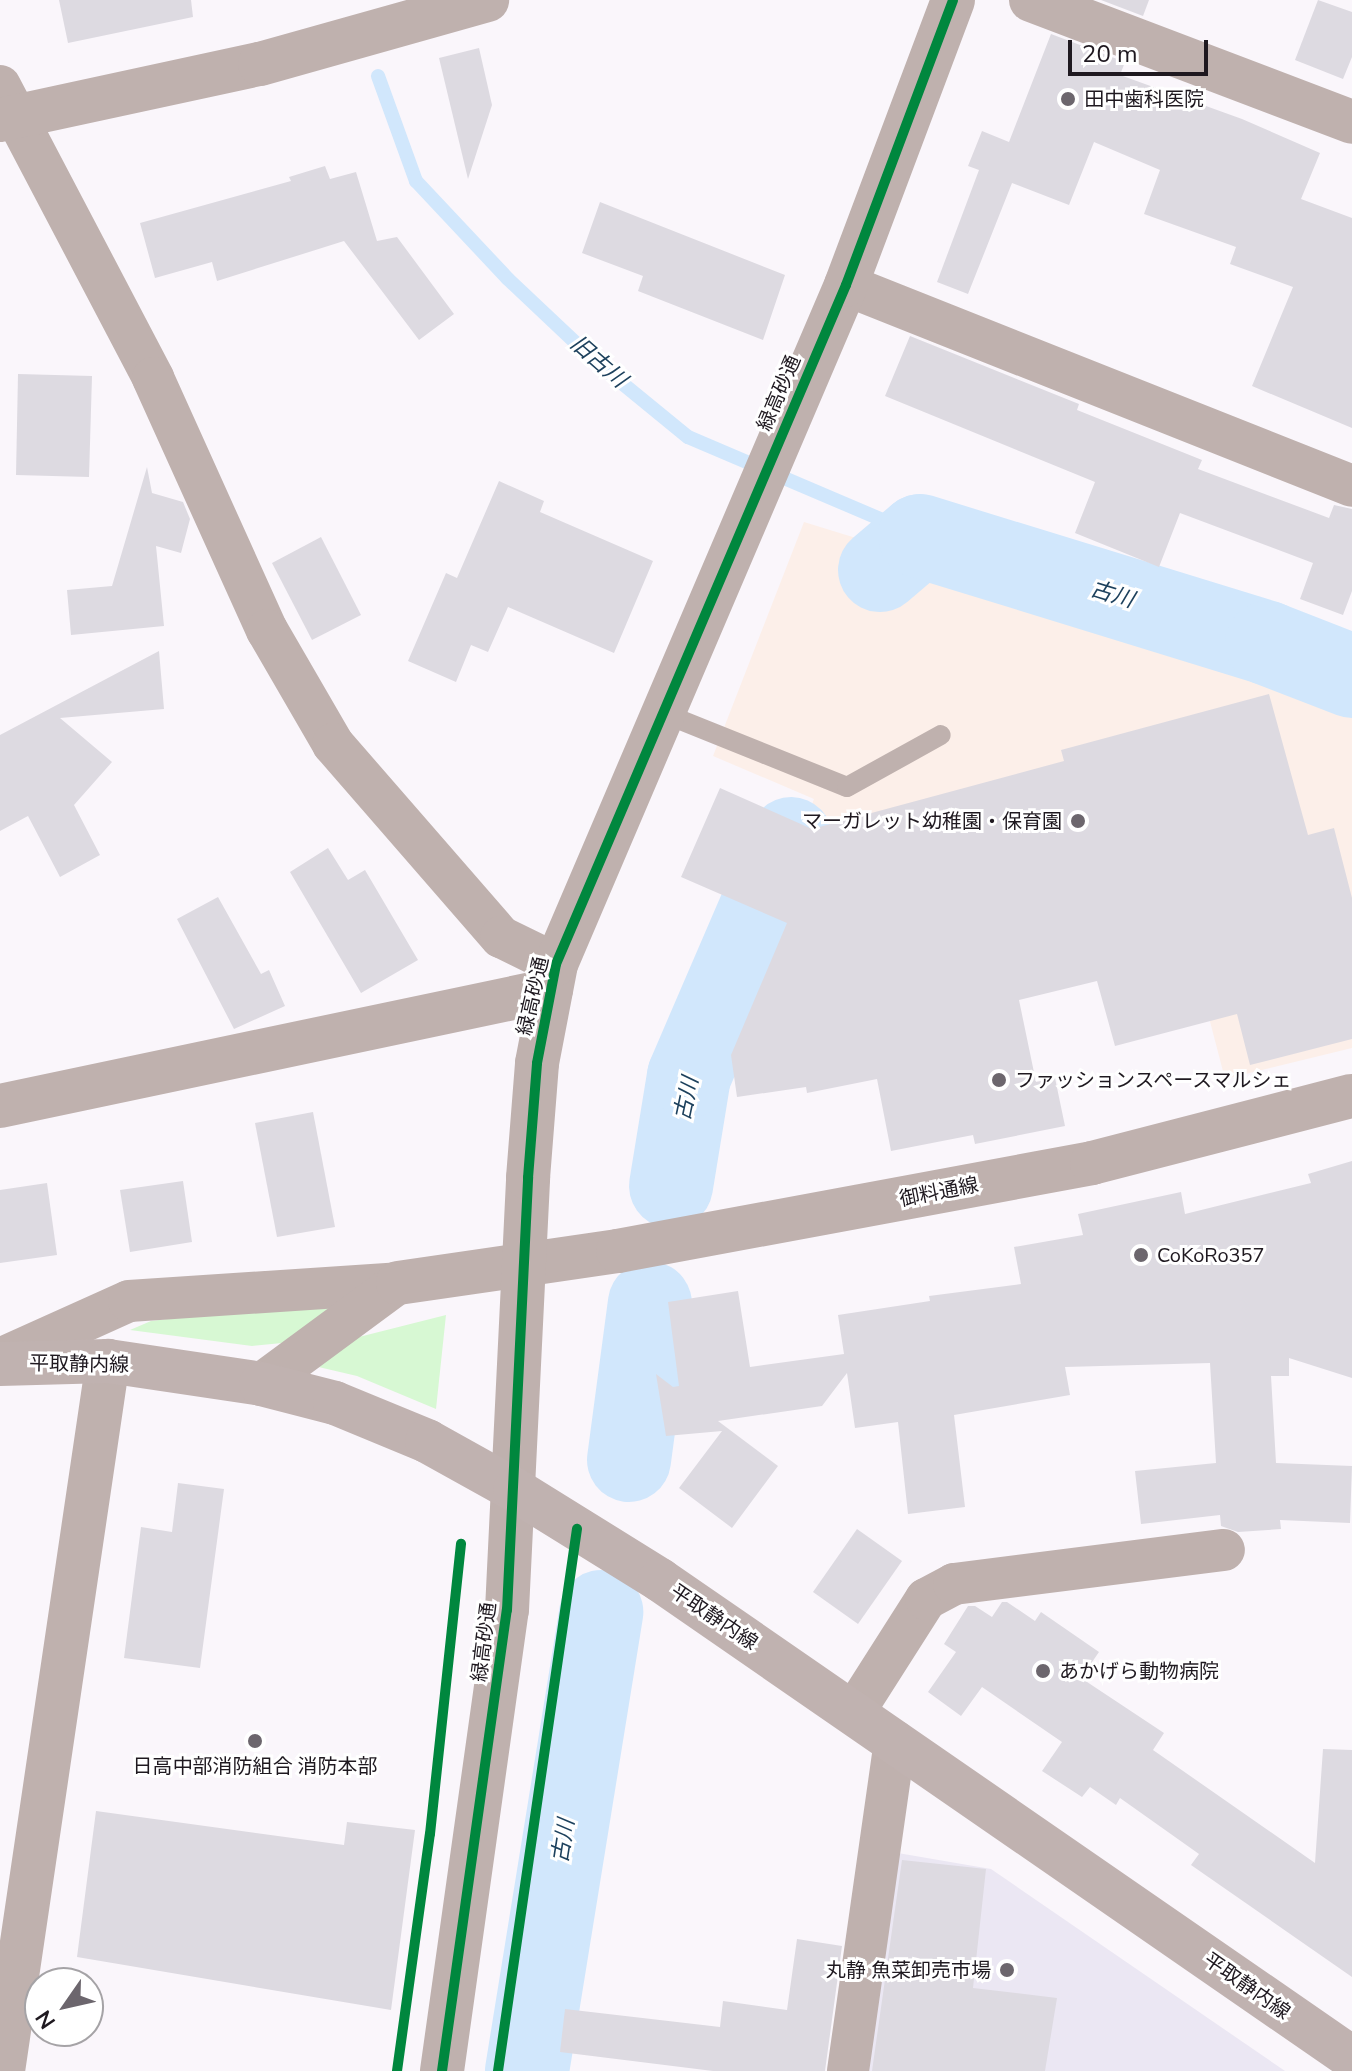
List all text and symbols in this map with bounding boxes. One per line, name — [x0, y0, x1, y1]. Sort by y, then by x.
scale bar — [1072, 24, 1212, 74]
text: 20 m — [1082, 38, 1138, 70]
place label: 田中歯科医院 — [1084, 87, 1204, 111]
marker: 田中歯科医院 — [1059, 90, 1077, 108]
water label: 旧古川 — [564, 330, 632, 394]
street label: 緑高砂通 — [752, 351, 806, 435]
water label: 古川 — [1087, 576, 1137, 614]
place label: マーガレット幼稚園・保育園 — [802, 809, 1062, 833]
marker: マーガレット幼稚園・保育園 — [1069, 812, 1087, 830]
street label: 緑高砂通 — [512, 954, 554, 1038]
place label: ファッションスペースマルシェ — [1015, 1068, 1295, 1092]
marker: ファッションスペースマルシェ — [990, 1071, 1008, 1089]
water label: 古川 — [670, 1075, 704, 1123]
street label: 御料通線 — [897, 1173, 981, 1211]
place label: CoKoRo357 — [1157, 1243, 1265, 1267]
marker: CoKoRo357 — [1132, 1246, 1150, 1264]
street label: 平取静内線 — [29, 1351, 129, 1377]
street label: 平取静内線 — [666, 1579, 762, 1655]
street label: 緑高砂通 — [467, 1601, 501, 1683]
place label: あかげら動物病院 — [1059, 1659, 1219, 1683]
marker: あかげら動物病院 — [1034, 1662, 1052, 1680]
marker: 日高中部消防組合 消防本部 — [246, 1732, 264, 1750]
place label: 日高中部消防組合 消防本部 — [132, 1754, 378, 1778]
water label: 古川 — [548, 1817, 580, 1865]
street label: 平取静内線 — [1199, 1947, 1295, 2025]
place label: 丸静 魚菜卸売市場 — [826, 1958, 991, 1982]
marker: 丸静 魚菜卸売市場 — [998, 1961, 1016, 1979]
north arrow — [24, 1967, 104, 2047]
text: N — [29, 2004, 63, 2035]

